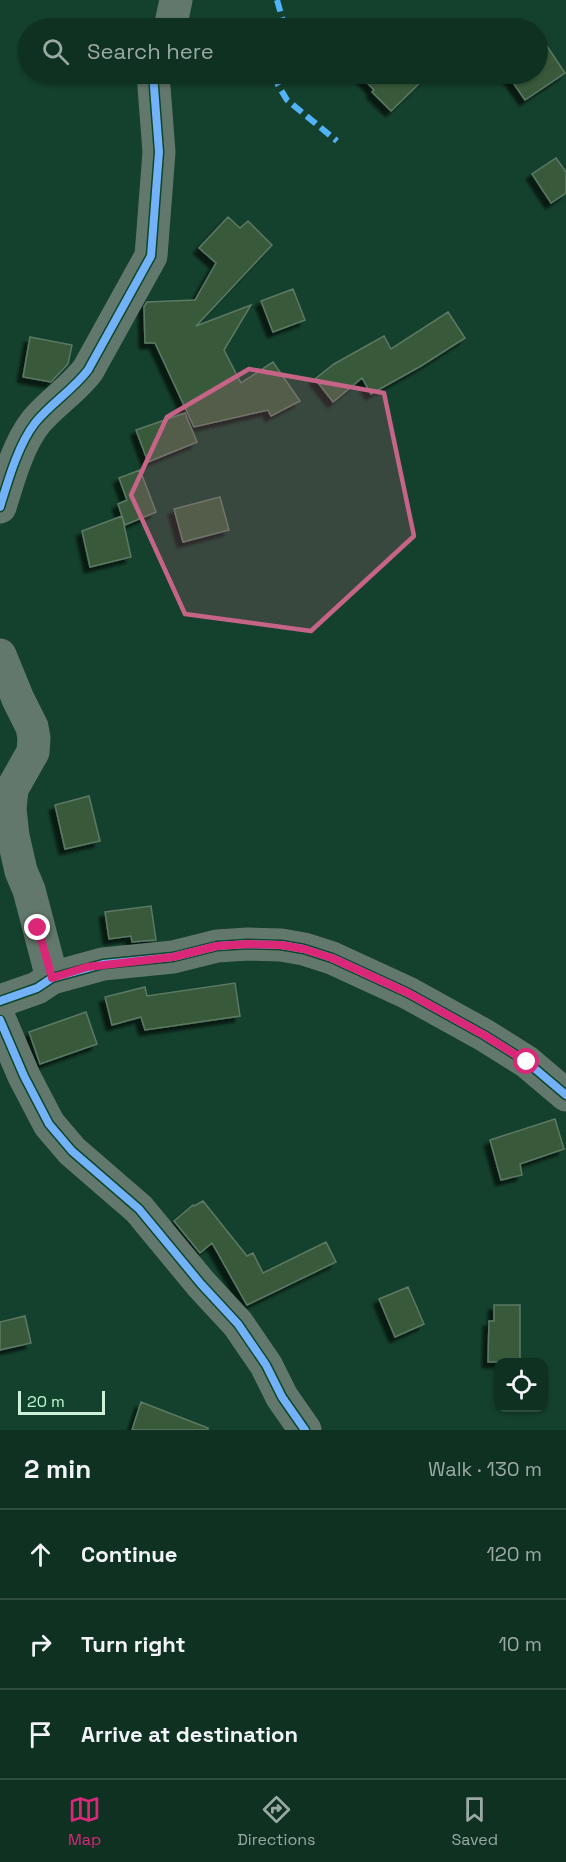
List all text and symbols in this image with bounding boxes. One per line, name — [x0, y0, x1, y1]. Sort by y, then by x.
search box — [18, 18, 548, 84]
icon: search — [39, 35, 72, 68]
text: Search here — [87, 37, 214, 65]
route end — [24, 914, 50, 940]
route start — [513, 1048, 539, 1074]
map controls — [494, 1358, 548, 1412]
button: locate — [494, 1358, 548, 1412]
scale bar — [18, 1388, 105, 1416]
text: 20 m — [27, 1391, 65, 1412]
text: 2 min — [24, 1452, 91, 1486]
text: Walk · 130 m — [428, 1456, 542, 1482]
icon: ahead — [24, 1538, 57, 1571]
text: Continue — [81, 1540, 177, 1568]
text: 120 m — [486, 1541, 542, 1567]
icon: right — [24, 1628, 57, 1661]
text: Turn right — [81, 1630, 186, 1658]
text: 10 m — [498, 1631, 542, 1657]
icon: arrive — [24, 1718, 57, 1751]
text: Arrive at destination — [81, 1720, 298, 1748]
tab: Map — [68, 1793, 101, 1850]
tab: Directions — [237, 1793, 316, 1850]
tab: Saved — [451, 1793, 498, 1850]

